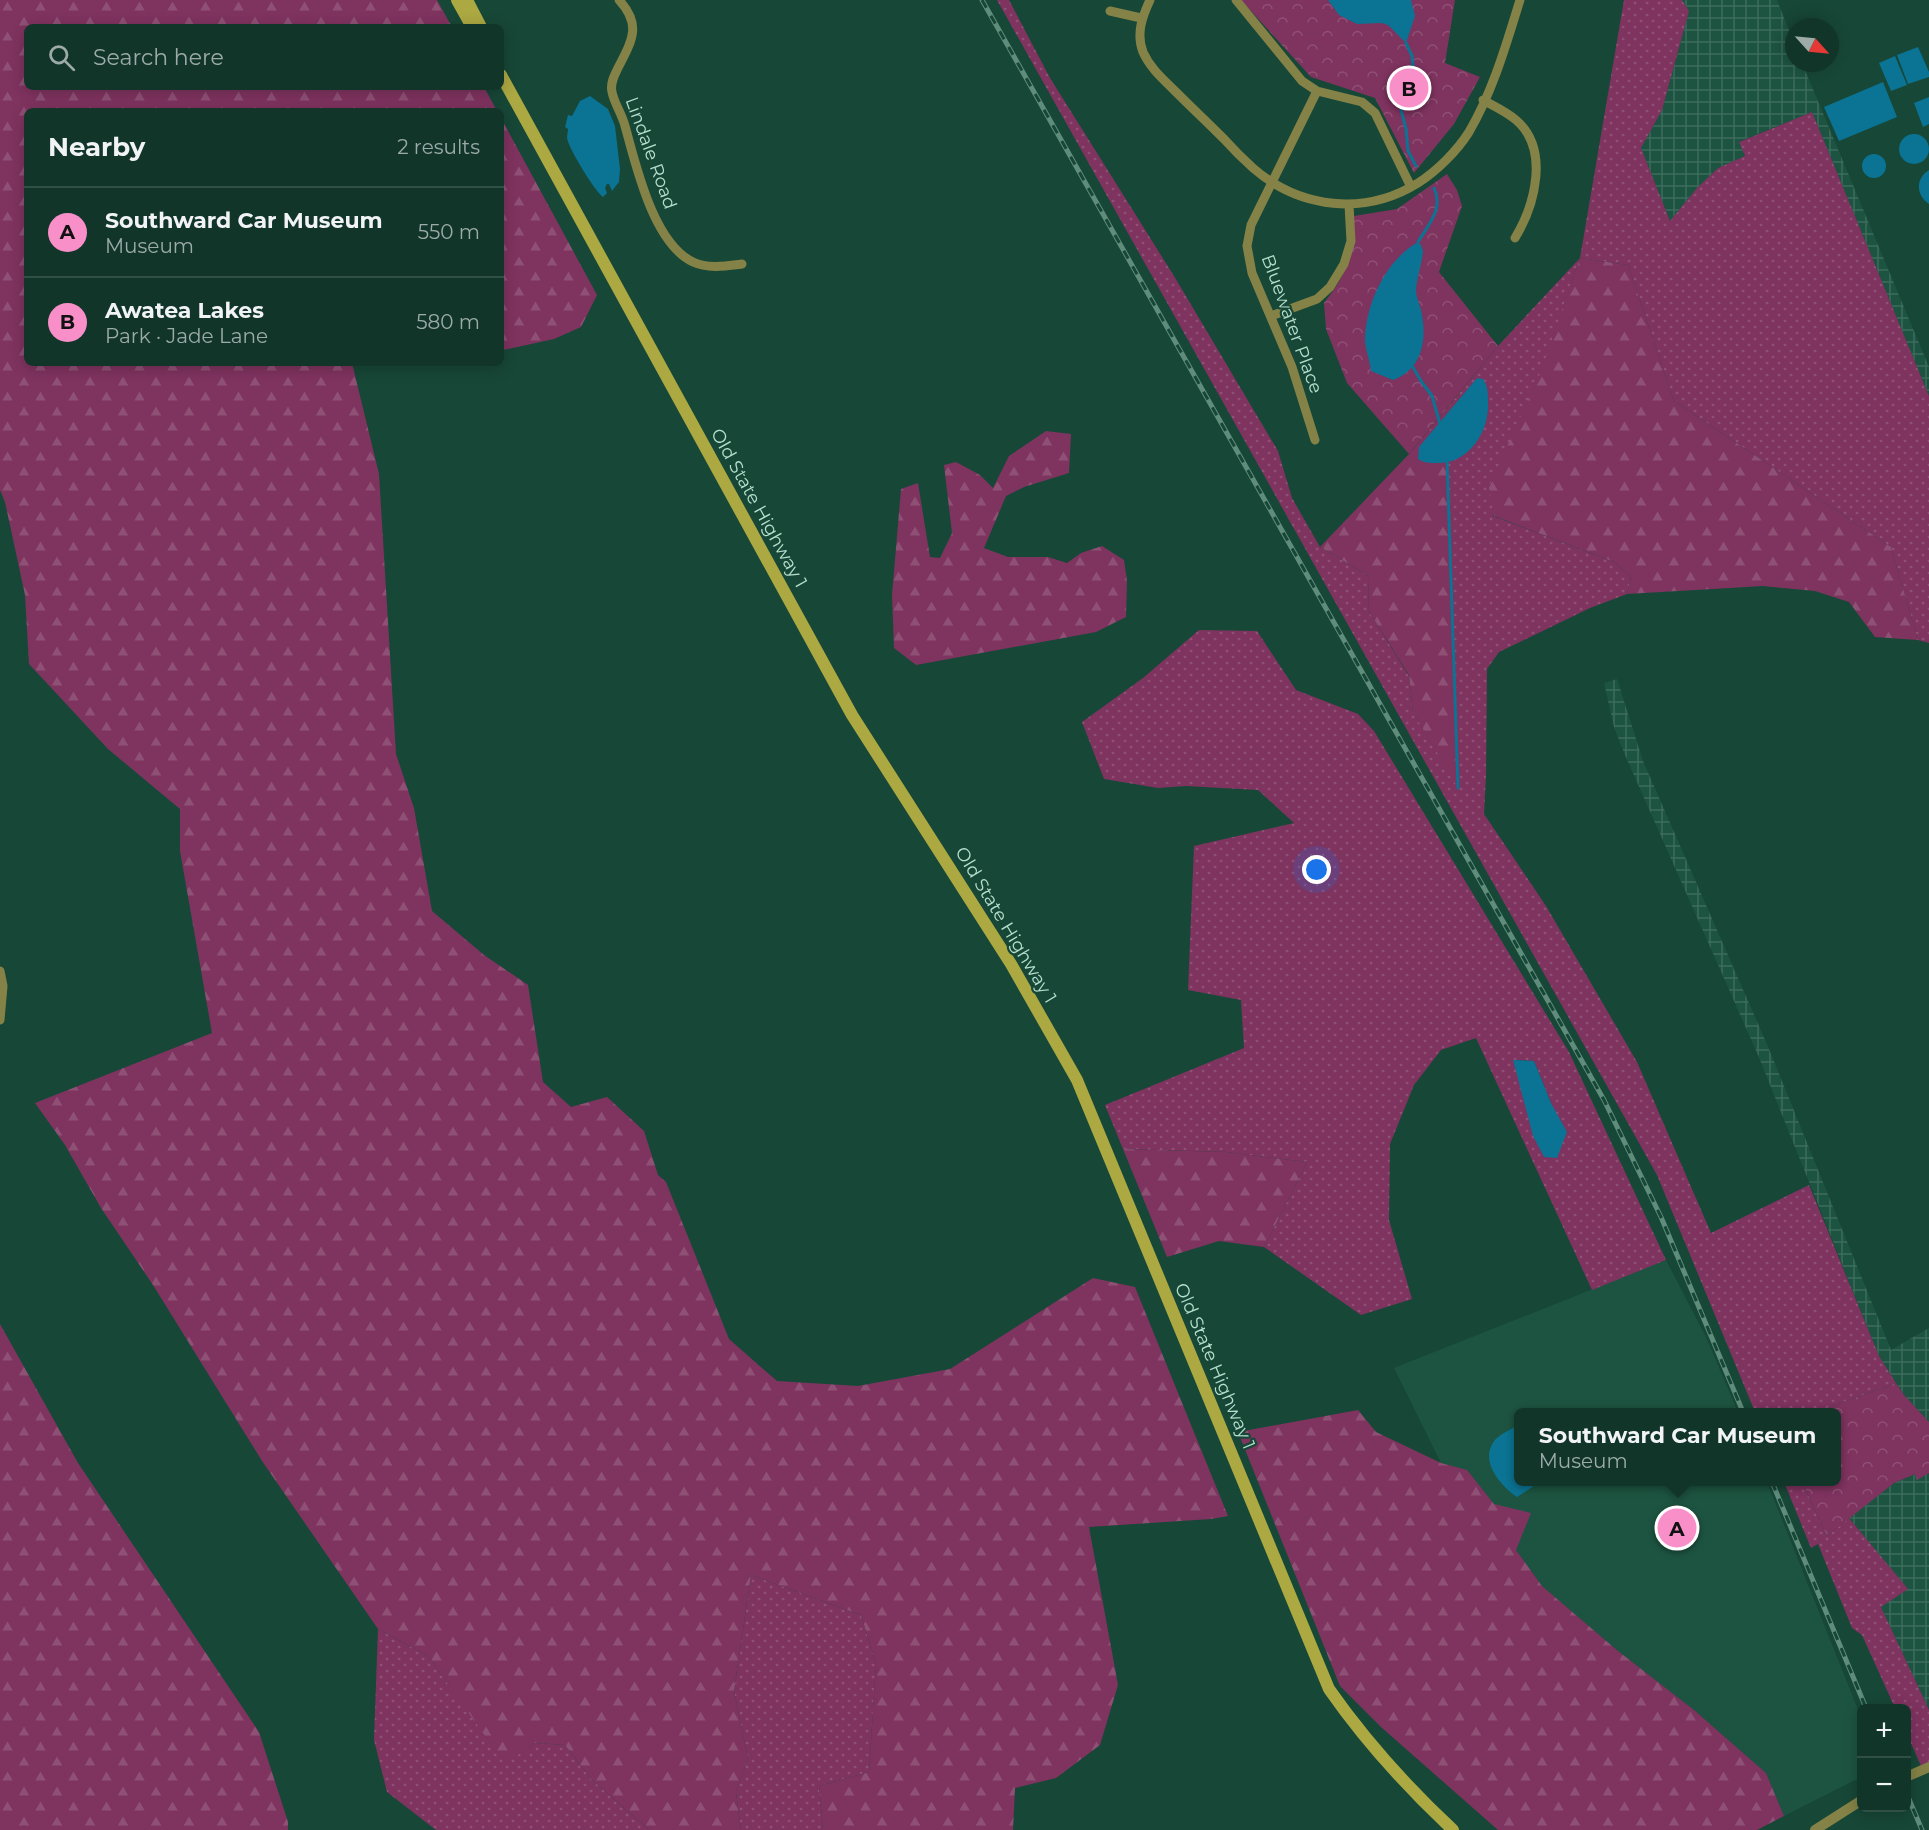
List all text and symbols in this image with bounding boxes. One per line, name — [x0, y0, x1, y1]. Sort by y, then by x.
north arrow — [1785, 18, 1839, 72]
search box — [24, 24, 504, 90]
icon: search — [45, 41, 78, 74]
text: Search here — [93, 44, 224, 71]
pin: B — [1390, 66, 1428, 110]
street label: Lindale Road — [620, 94, 682, 212]
text: Nearby — [48, 131, 145, 163]
text: 2 results — [397, 135, 480, 159]
text: Southward Car Museum — [105, 207, 383, 234]
text: A — [60, 220, 75, 244]
text: 550 m — [418, 220, 480, 244]
text: Museum — [105, 234, 194, 258]
street label: Bluewater Place — [1257, 251, 1327, 397]
text: Awatea Lakes — [105, 297, 264, 324]
text: B — [60, 310, 75, 334]
text: 580 m — [416, 310, 480, 334]
text: Park · Jade Lane — [105, 324, 268, 348]
street label: Old State Highway 1 — [706, 425, 812, 591]
street label: Old State Highway 1 — [951, 843, 1061, 1007]
your location — [1302, 855, 1331, 884]
street label: Old State Highway 1 — [1170, 1280, 1260, 1452]
popup — [1514, 1408, 1841, 1486]
text: Southward Car Museum — [1539, 1422, 1816, 1449]
text: Museum — [1539, 1449, 1628, 1473]
pin: A — [1658, 1506, 1696, 1550]
map controls — [1857, 1704, 1911, 1812]
button: + — [1857, 1704, 1911, 1758]
button: − — [1857, 1758, 1911, 1812]

